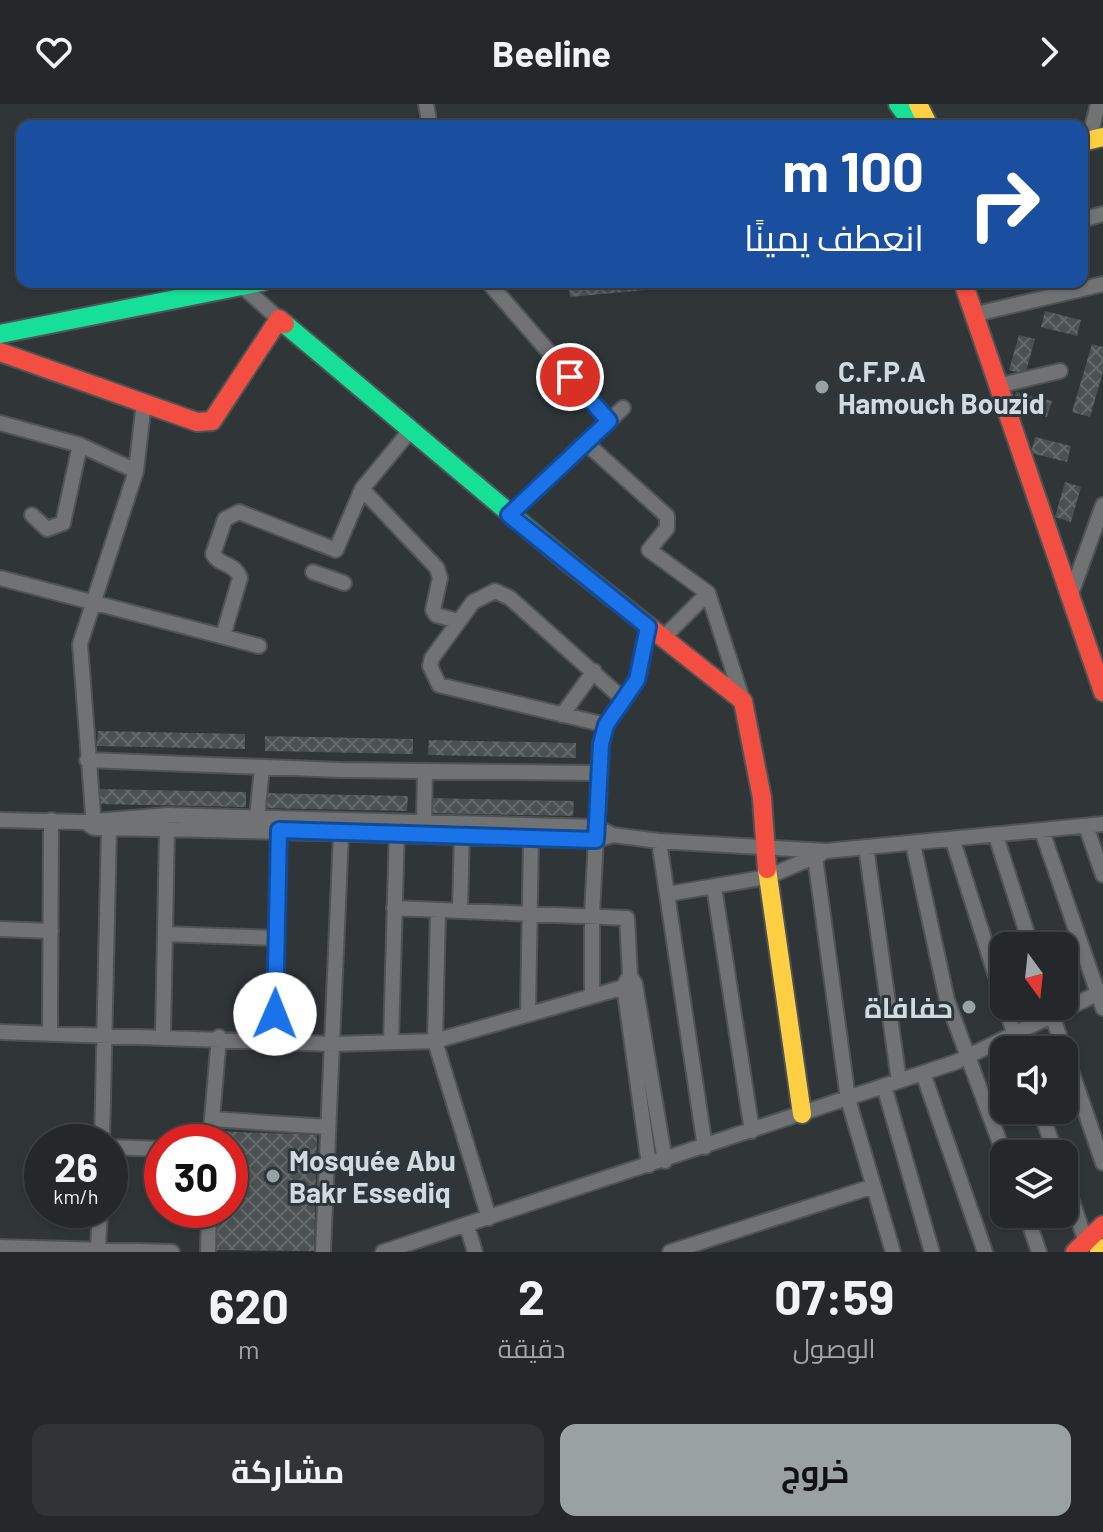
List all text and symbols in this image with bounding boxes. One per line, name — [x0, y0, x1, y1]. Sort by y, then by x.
icon: heart — [32, 30, 76, 74]
icon: forward — [1027, 30, 1071, 74]
text: Beeline — [492, 31, 611, 74]
text: 100 m — [782, 136, 924, 203]
icon: right — [952, 152, 1056, 256]
text: انعطف يمينًا — [744, 215, 924, 258]
pin — [536, 343, 604, 411]
place label: C.F.P.A Hamouch Bouzid — [838, 354, 1045, 420]
icon: arrive — [548, 355, 592, 399]
marker: C.F.P.A Hamouch Bouzid — [813, 378, 831, 396]
north arrow — [990, 932, 1078, 1020]
map controls — [990, 932, 1078, 1228]
position arrow — [233, 972, 317, 1056]
place label: حفافاة — [864, 990, 953, 1024]
marker: حفافاة — [960, 998, 978, 1016]
button: sound — [990, 1036, 1078, 1124]
speed limit sign: 30 — [144, 1124, 248, 1228]
button: layers — [990, 1140, 1078, 1228]
text: 26 — [54, 1142, 98, 1190]
place label: Mosquée Abu Bakr Essediq — [289, 1143, 456, 1209]
marker: Mosquée Abu Bakr Essediq — [264, 1167, 282, 1185]
text: km/h — [53, 1184, 99, 1208]
text: 2 — [518, 1267, 545, 1325]
text: 07:59 — [774, 1267, 894, 1325]
text: 620 — [209, 1276, 289, 1334]
text: دقيقة — [498, 1332, 565, 1363]
text: الوصول — [793, 1332, 876, 1363]
text: m — [238, 1333, 260, 1364]
button: مشاركة — [32, 1424, 544, 1516]
button: خروج — [560, 1424, 1071, 1516]

